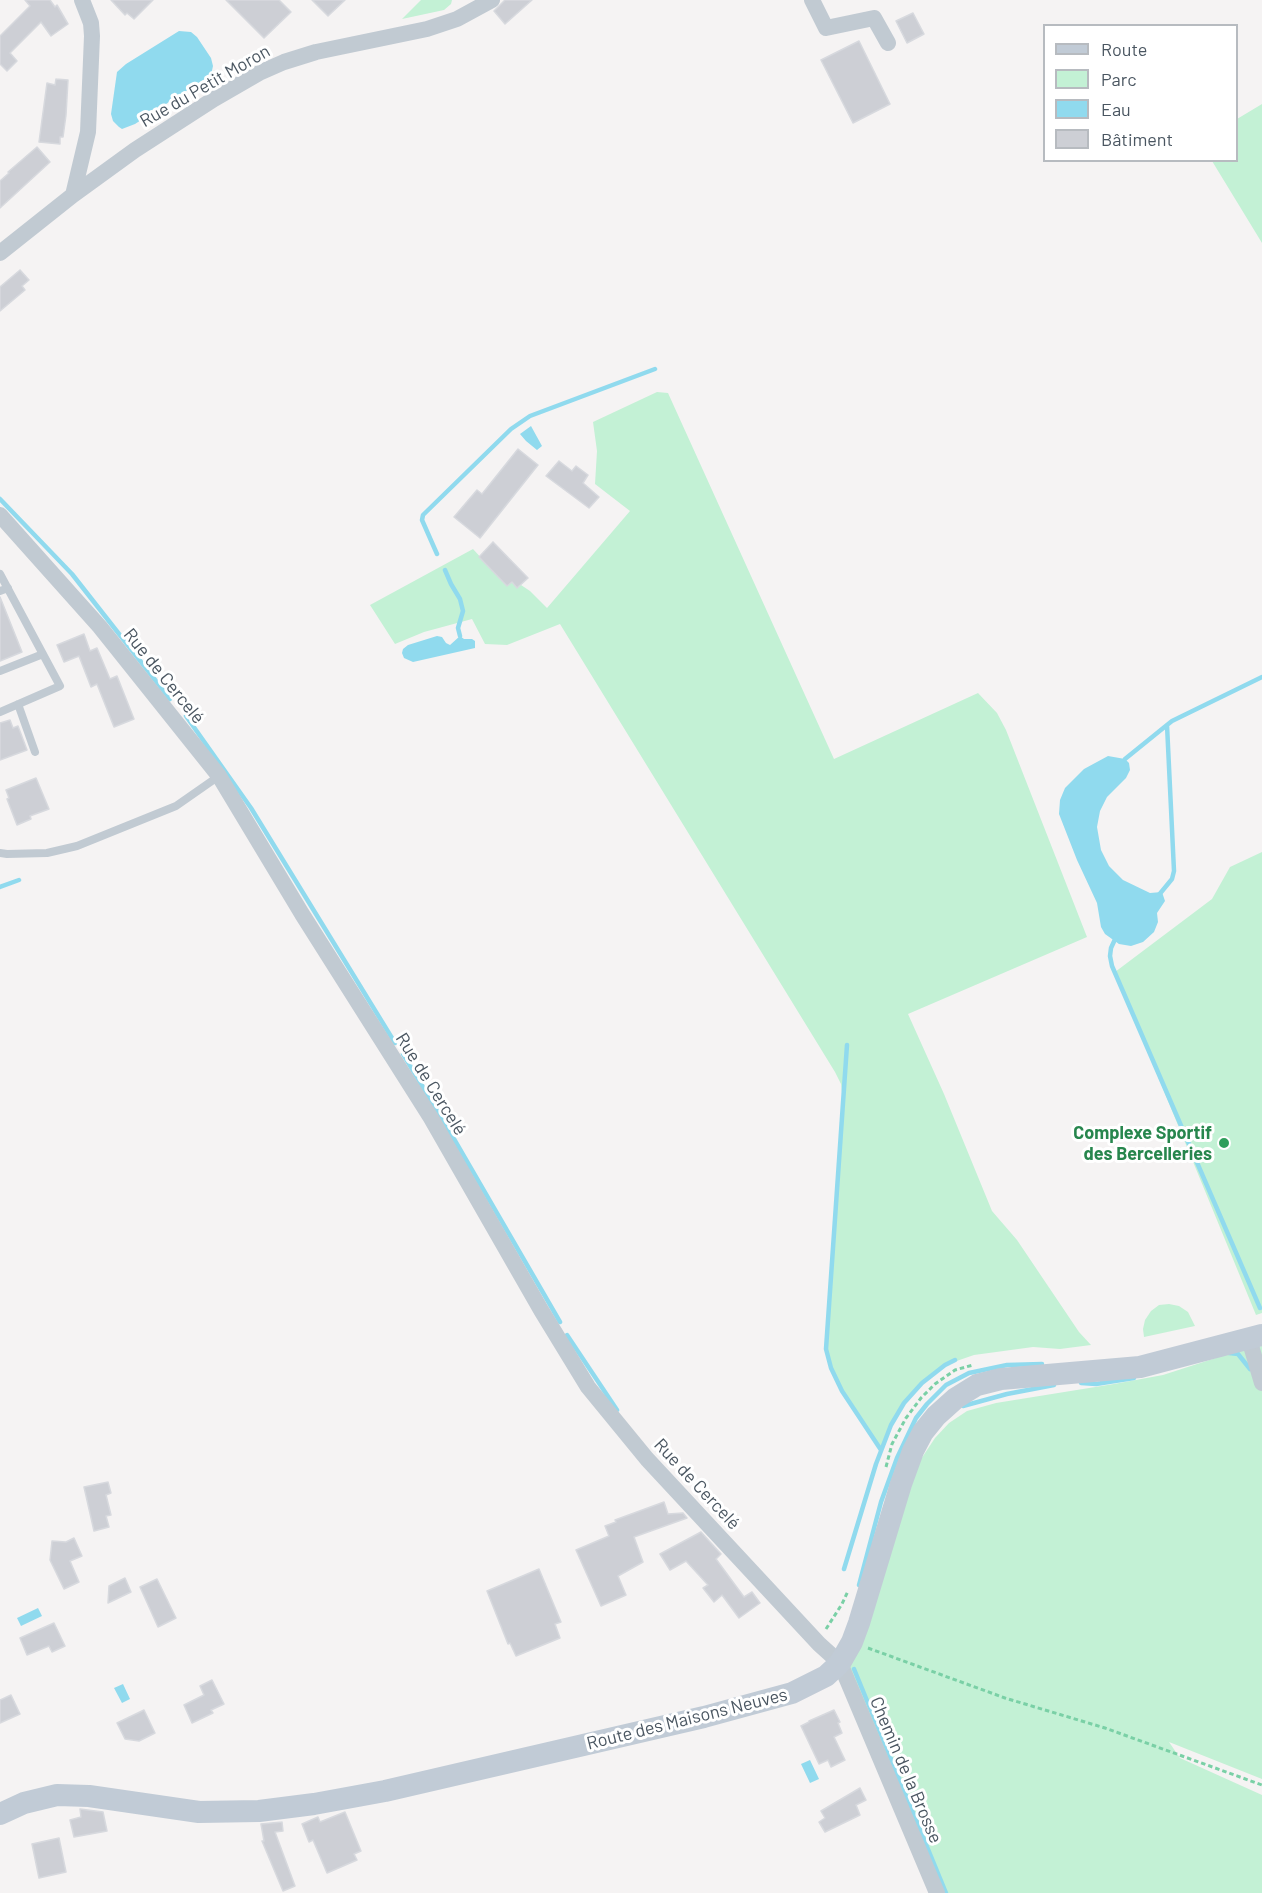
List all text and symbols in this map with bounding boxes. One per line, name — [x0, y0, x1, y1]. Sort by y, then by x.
legend — [1043, 24, 1238, 162]
text: Route — [1101, 38, 1147, 60]
street label: Rue du Petit Moron — [136, 40, 274, 132]
text: Parc — [1101, 68, 1137, 90]
text: Eau — [1101, 98, 1131, 120]
text: Bâtiment — [1101, 128, 1173, 150]
street label: Rue de Cercelé — [119, 624, 209, 728]
street label: Rue de Cercelé — [391, 1029, 471, 1139]
place label: Complexe Sportif des Bercelleries — [1073, 1122, 1212, 1164]
marker: Complexe Sportif des Bercelleries — [1217, 1136, 1231, 1150]
street label: Rue de Cercelé — [649, 1434, 745, 1534]
street label: Route des Maisons Neuves — [584, 1684, 790, 1754]
street label: Chemin de la Brosse — [865, 1694, 947, 1846]

